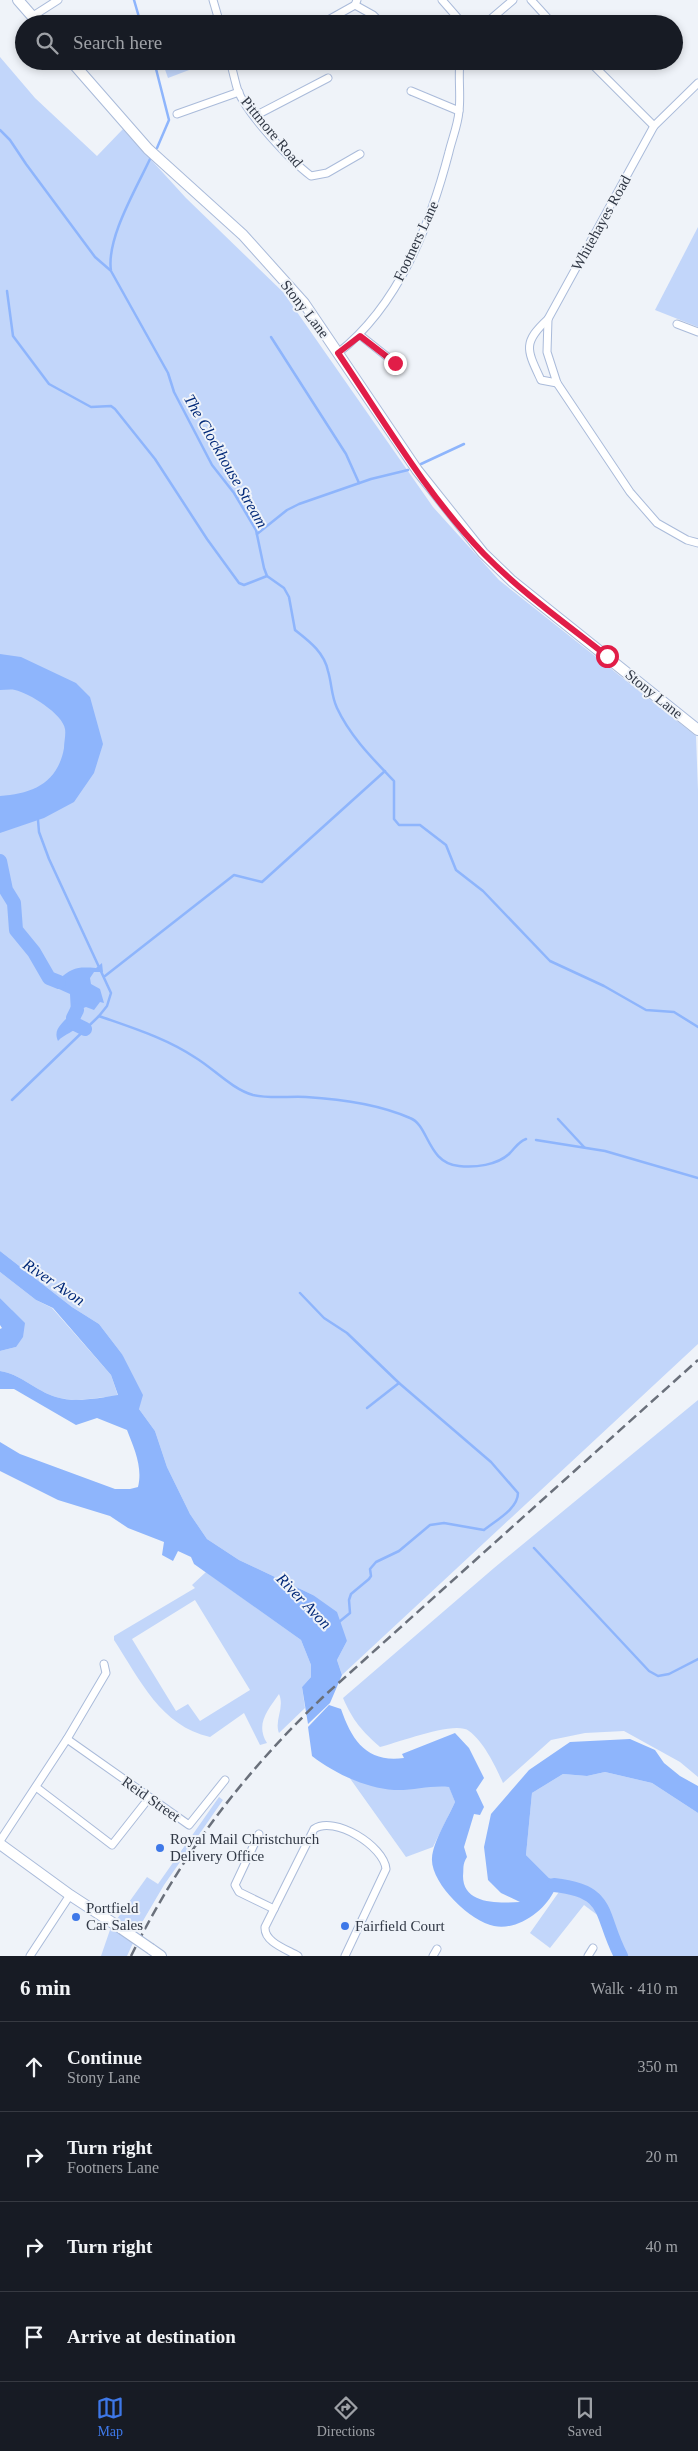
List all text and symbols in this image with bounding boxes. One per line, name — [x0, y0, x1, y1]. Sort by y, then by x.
search box — [15, 15, 683, 70]
icon: search — [33, 29, 61, 57]
text: Search here — [73, 32, 162, 53]
street label: Pittmore Road — [238, 94, 306, 171]
street label: Whitehayes Road — [568, 172, 634, 273]
street label: Footners Lane — [391, 198, 442, 283]
street label: Stony Lane — [278, 277, 333, 341]
route end — [384, 352, 407, 375]
water label: The Clockhouse Stream — [181, 391, 271, 531]
route start — [596, 645, 619, 668]
street label: Stony Lane — [622, 666, 686, 722]
water label: River Avon — [19, 1255, 88, 1309]
water label: River Avon — [273, 1569, 335, 1632]
street label: Reid Street — [119, 1773, 184, 1825]
place label: Royal Mail Christchurch Delivery Office — [170, 1831, 320, 1864]
marker: Royal Mail Christchurch Delivery Office — [154, 1842, 166, 1854]
place label: Portfield Car Sales — [86, 1900, 143, 1933]
marker: Portfield Car Sales — [70, 1911, 82, 1923]
place label: Fairfield Court — [355, 1918, 445, 1934]
marker: Fairfield Court — [339, 1920, 351, 1932]
text: 6 min — [20, 1976, 71, 2000]
text: Walk · 410 m — [591, 1980, 678, 1997]
text: Continue — [67, 2047, 142, 2068]
icon: ahead — [20, 2053, 48, 2081]
text: 350 m — [638, 2058, 678, 2075]
text: Stony Lane — [67, 2069, 140, 2086]
text: Turn right — [67, 2137, 152, 2158]
icon: right — [20, 2143, 48, 2171]
text: 20 m — [646, 2148, 678, 2165]
text: Footners Lane — [67, 2159, 159, 2176]
icon: right — [20, 2233, 48, 2261]
text: Turn right — [67, 2236, 152, 2257]
text: 40 m — [646, 2238, 678, 2255]
icon: arrive — [20, 2323, 48, 2351]
text: Arrive at destination — [67, 2326, 236, 2347]
tab: Map — [96, 2394, 124, 2440]
tab: Directions — [317, 2394, 375, 2440]
tab: Saved — [568, 2394, 602, 2440]

